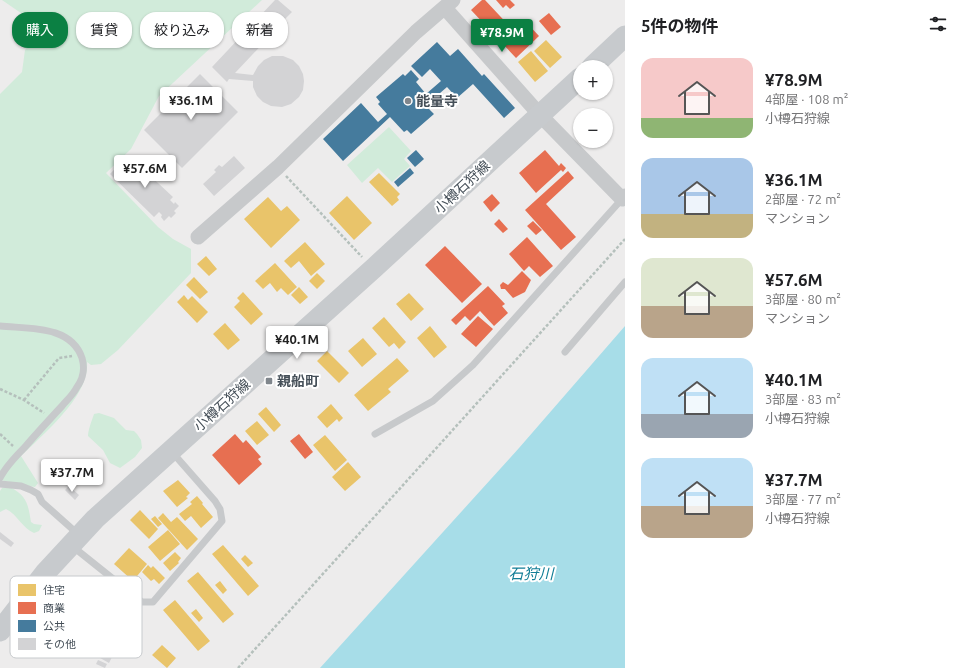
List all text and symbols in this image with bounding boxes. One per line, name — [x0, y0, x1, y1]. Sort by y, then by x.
chip: 購入 — [12, 12, 68, 48]
chip: 賃貸 — [76, 12, 132, 48]
chip: 絞り込み — [140, 12, 224, 48]
chip: 新着 — [232, 12, 288, 48]
icon: filters — [927, 13, 949, 35]
text: 5件の物件 — [641, 16, 719, 35]
pin: ¥78.9M — [469, 19, 535, 53]
text: ¥78.9M — [480, 25, 524, 39]
map controls — [573, 60, 613, 148]
button: + — [573, 60, 613, 100]
text: ¥78.9M — [765, 70, 823, 89]
icon: home — [673, 74, 721, 122]
pin: ¥36.1M — [158, 87, 224, 121]
text: 4部屋 · 108 m² — [765, 92, 848, 106]
text: ¥36.1M — [169, 93, 213, 107]
place label: 能量寺 — [416, 93, 458, 109]
marker: 能量寺 — [403, 96, 413, 106]
button: − — [573, 108, 613, 148]
text: 小樽石狩線 — [765, 111, 830, 125]
pin: ¥57.6M — [112, 155, 178, 189]
street label: 小樽石狩線 — [431, 157, 493, 217]
text: ¥57.6M — [123, 161, 167, 175]
text: ¥36.1M — [765, 170, 823, 189]
icon: home — [673, 174, 721, 222]
text: 2部屋 · 72 m² — [765, 192, 841, 206]
text: マンション — [765, 211, 830, 225]
text: ¥57.6M — [765, 270, 823, 289]
icon: home — [673, 274, 721, 322]
text: 3部屋 · 80 m² — [765, 292, 841, 306]
text: マンション — [765, 311, 830, 325]
pin: ¥40.1M — [264, 326, 330, 360]
text: ¥40.1M — [275, 332, 319, 346]
text: ¥40.1M — [765, 370, 823, 389]
place label: 親船町 — [277, 373, 319, 389]
icon: home — [673, 374, 721, 422]
street label: 小樽石狩線 — [191, 376, 253, 434]
marker: 親船町 — [264, 376, 274, 386]
text: 3部屋 · 83 m² — [765, 392, 841, 406]
text: 小樽石狩線 — [765, 411, 830, 425]
pin: ¥37.7M — [39, 459, 105, 493]
text: ¥37.7M — [50, 465, 94, 479]
text: ¥37.7M — [765, 470, 823, 489]
icon: home — [673, 474, 721, 522]
text: 3部屋 · 77 m² — [765, 492, 841, 506]
text: 小樽石狩線 — [765, 511, 830, 525]
water label: 石狩川 — [508, 565, 555, 582]
legend — [10, 576, 142, 658]
text: 住宅 — [43, 584, 65, 596]
text: 商業 — [43, 602, 65, 614]
text: 公共 — [43, 620, 65, 632]
text: その他 — [43, 638, 76, 650]

